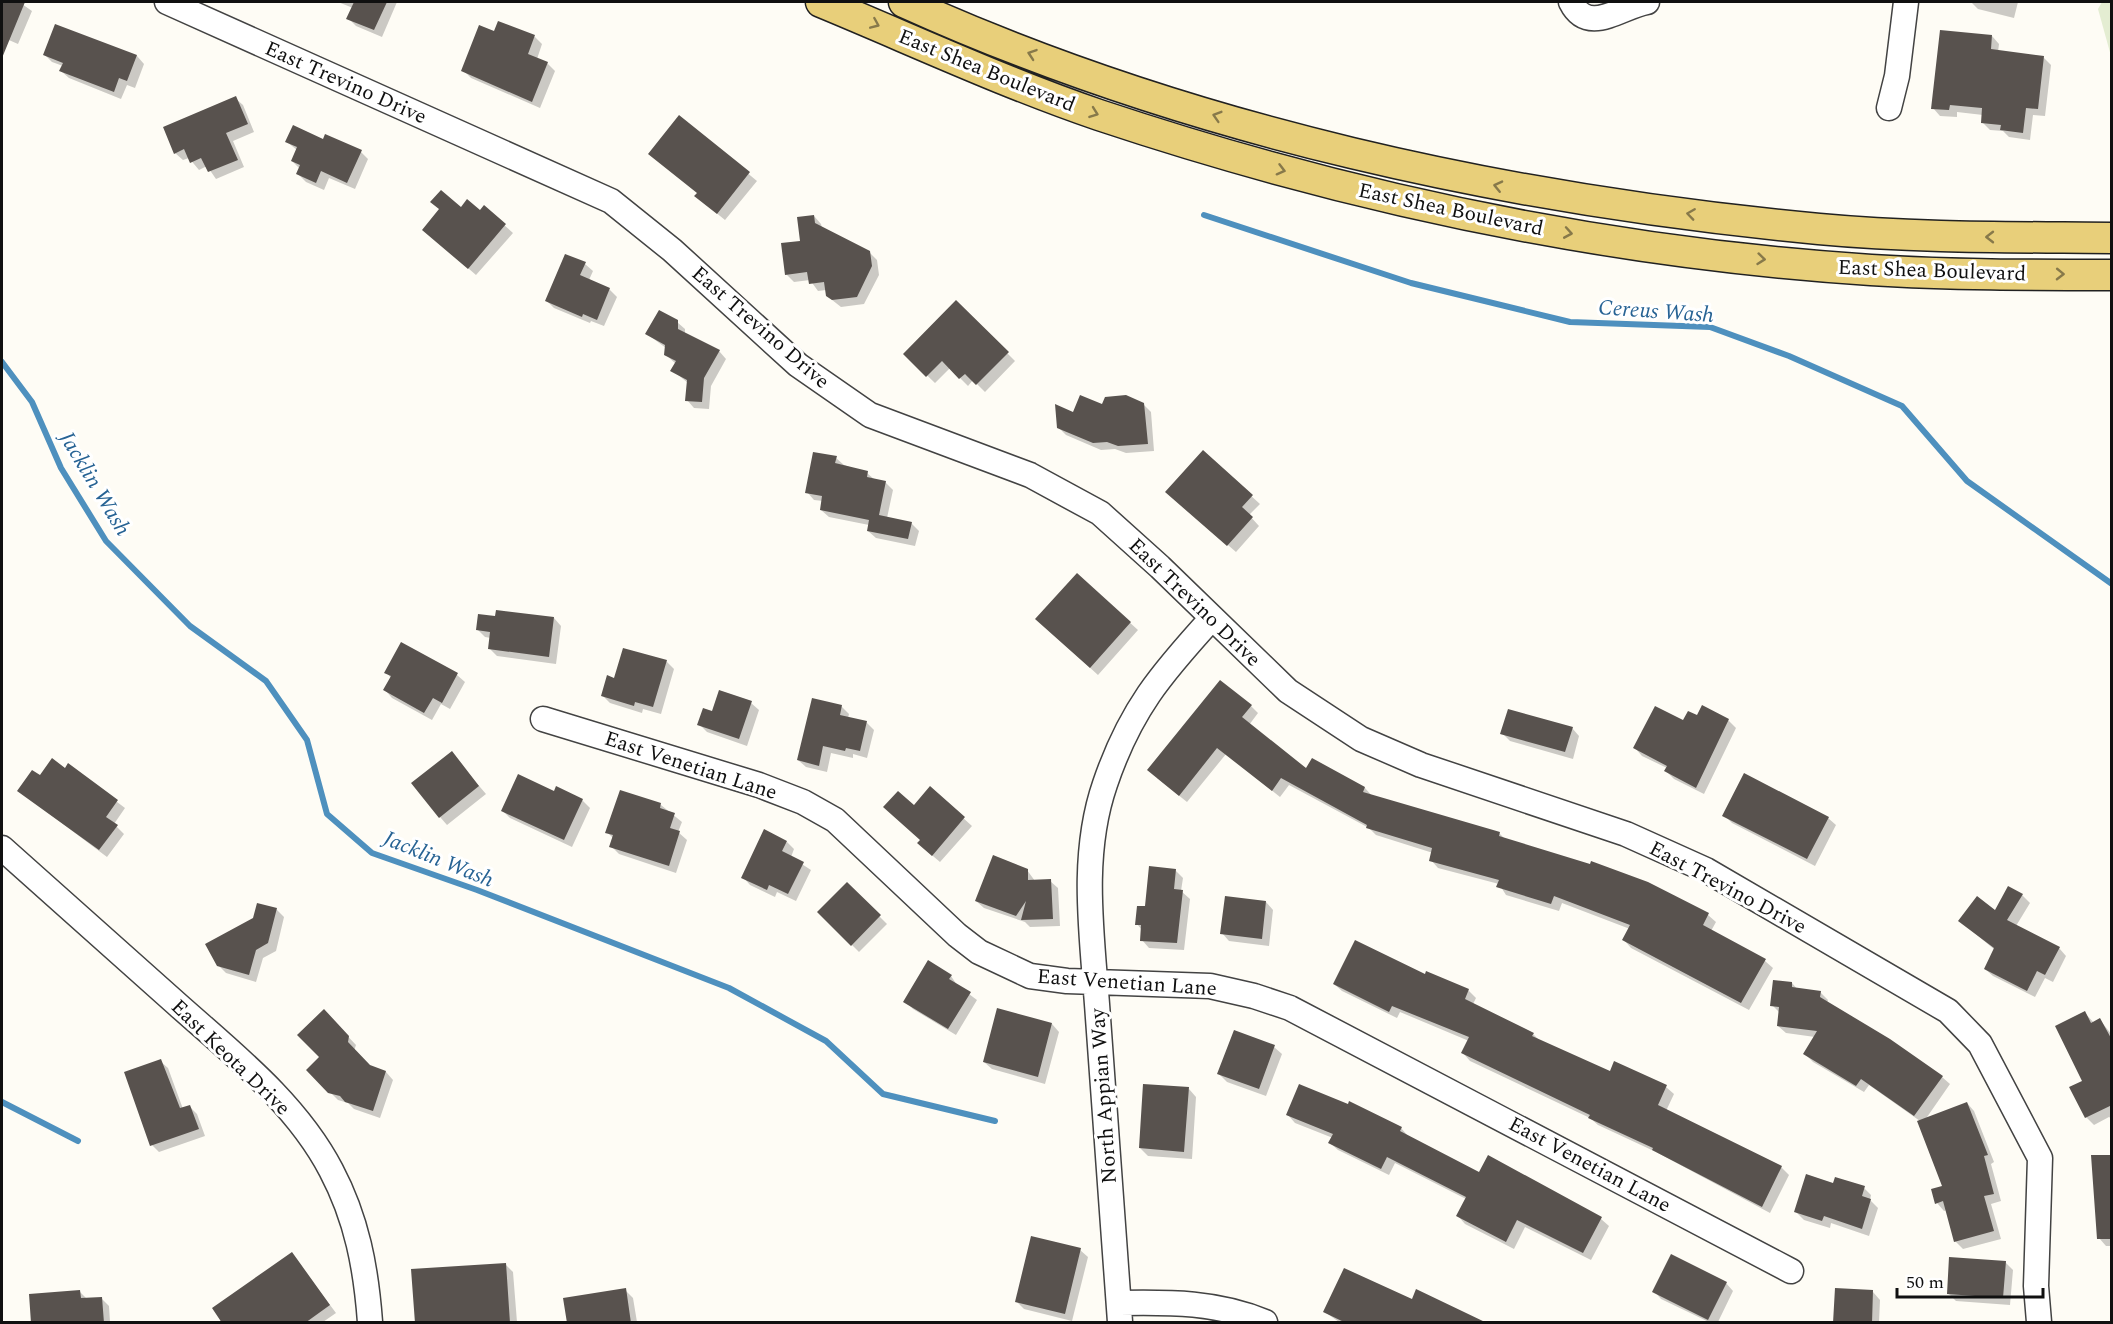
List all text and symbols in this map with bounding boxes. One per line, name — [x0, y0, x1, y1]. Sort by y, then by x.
one-way arrow — [868, 17, 879, 29]
street label: East Shea Boulevard — [893, 21, 1080, 121]
street label: East Trevino Drive — [259, 33, 432, 133]
one-way arrow — [1027, 48, 1038, 61]
one-way arrow — [1089, 105, 1099, 118]
one-way arrow — [1212, 111, 1223, 123]
one-way arrow — [1276, 162, 1286, 175]
street label: East Shea Boulevard — [1355, 175, 1546, 245]
one-way arrow — [1493, 180, 1503, 193]
one-way arrow — [1686, 209, 1696, 221]
one-way arrow — [1562, 226, 1572, 239]
one-way arrow — [1986, 231, 1995, 243]
one-way arrow — [1756, 252, 1766, 265]
street label: East Shea Boulevard — [1837, 252, 2027, 290]
street label: East Trevino Drive — [684, 258, 837, 397]
one-way arrow — [2056, 268, 2065, 280]
water label: Cereus Wash — [1597, 291, 1715, 332]
water label: Jacklin Wash — [49, 424, 139, 542]
street label: East Trevino Drive — [1120, 531, 1268, 675]
street label: East Venetian Lane — [600, 723, 781, 809]
water label: Jacklin Wash — [376, 821, 499, 897]
street label: East Trevino Drive — [1643, 833, 1812, 943]
street label: East Venetian Lane — [1036, 961, 1218, 1005]
street label: East Keota Drive — [163, 992, 298, 1123]
street label: North Appian Way — [1082, 1006, 1126, 1185]
street label: East Venetian Lane — [1502, 1108, 1677, 1221]
scale bar — [1897, 1261, 2042, 1299]
text: 50 m — [1906, 1269, 1944, 1296]

